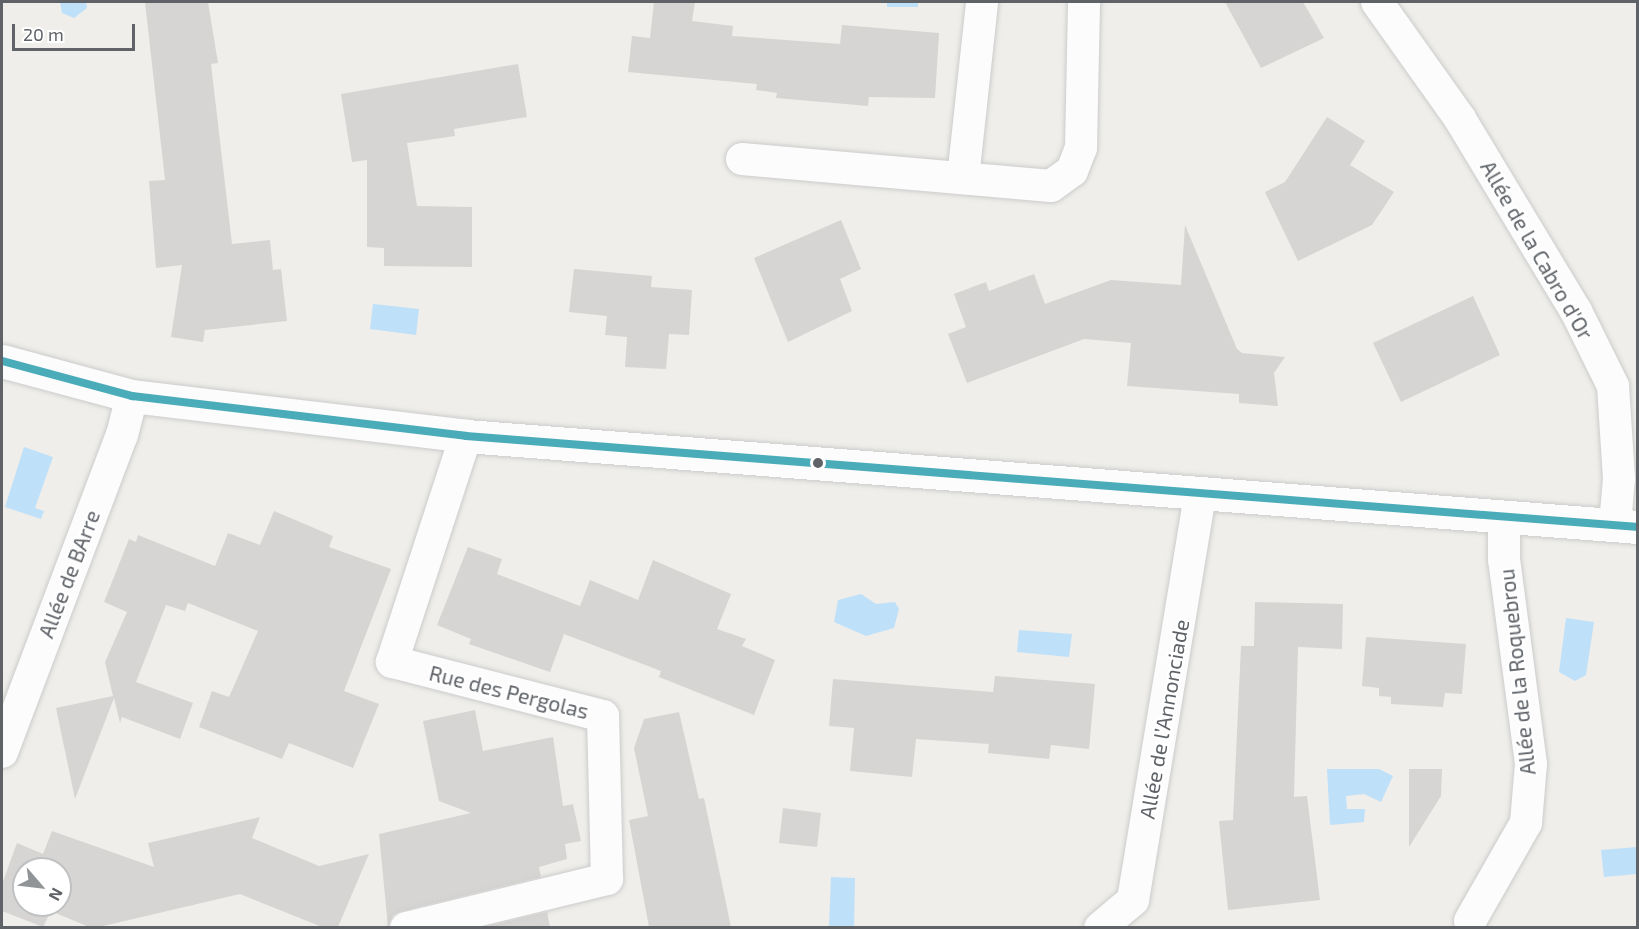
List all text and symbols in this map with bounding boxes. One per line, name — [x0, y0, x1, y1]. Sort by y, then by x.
scale bar — [15, 12, 138, 50]
text: 20 m — [23, 23, 64, 45]
street label: Allée de la Cabro d'Or — [1476, 156, 1598, 344]
unlabelled marker — [812, 457, 824, 469]
street label: Allée de BArre — [33, 507, 105, 641]
street label: Allée de la Roquebrou — [1494, 568, 1540, 776]
street label: Allée de l’Annonciade — [1134, 617, 1194, 821]
street label: Rue des Pergolas — [427, 660, 591, 724]
north arrow — [12, 857, 72, 917]
text: N — [45, 885, 68, 904]

